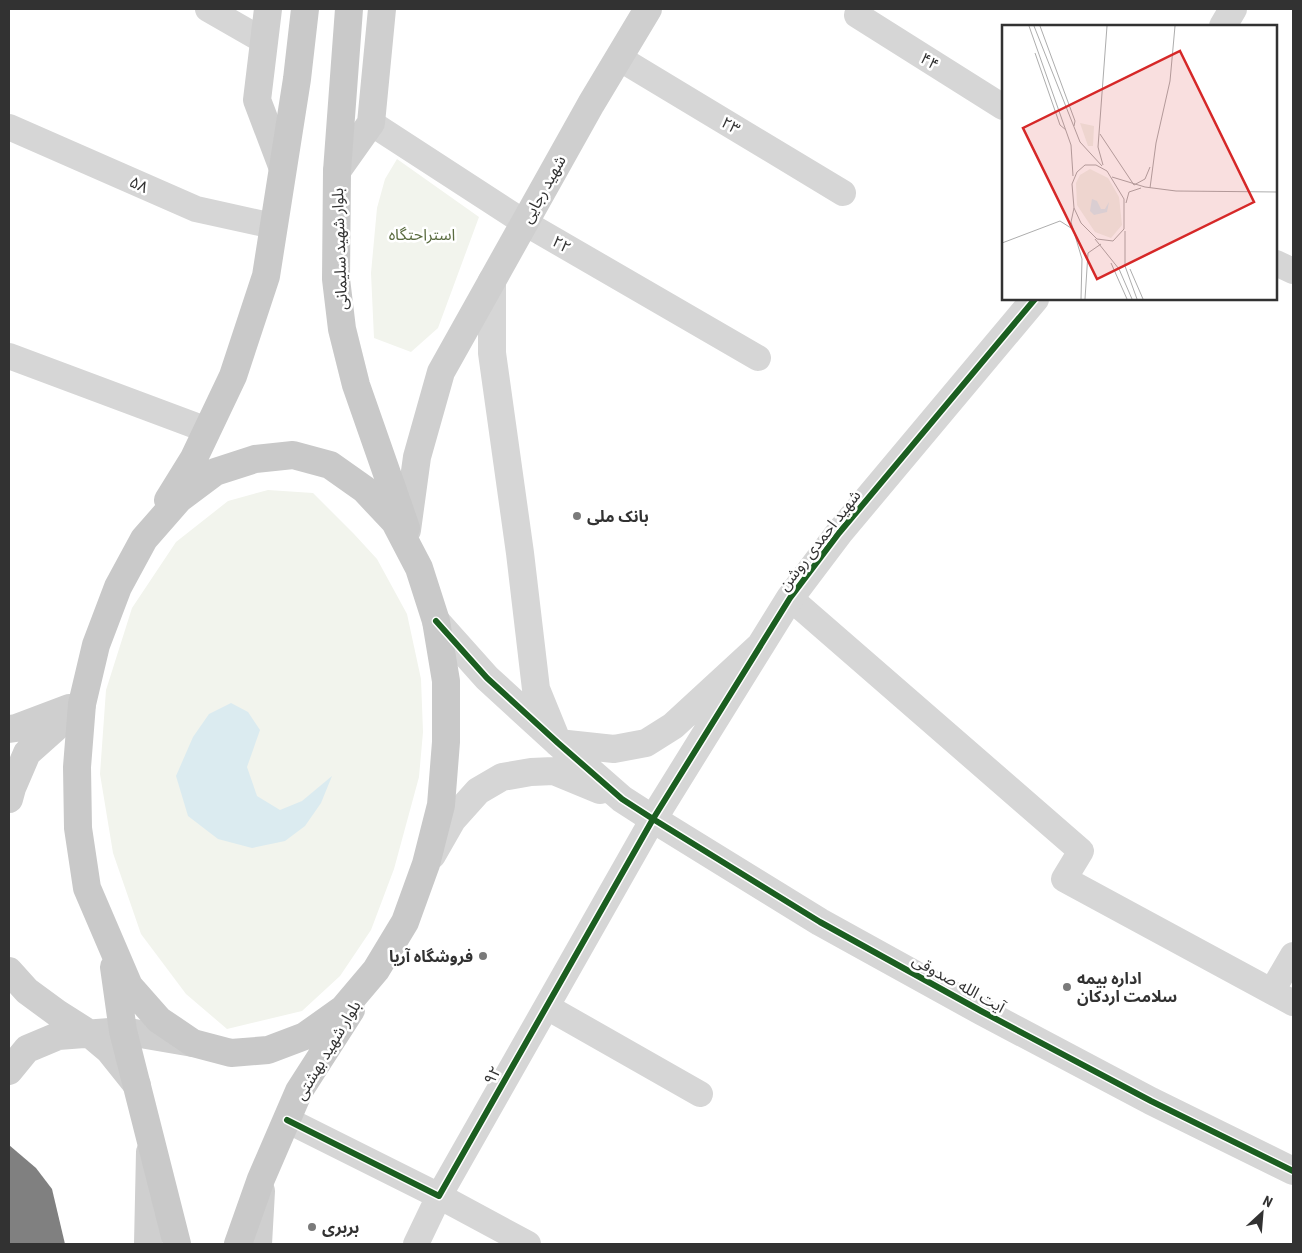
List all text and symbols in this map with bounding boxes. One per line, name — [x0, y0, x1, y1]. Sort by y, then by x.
inset map — [1002, 25, 1277, 300]
street label: ۴۴ — [917, 49, 943, 74]
street label: ۲۳ — [718, 113, 743, 138]
street label: شهید رجایی — [517, 152, 570, 227]
street label: ۵۸ — [127, 172, 151, 197]
street label: بلوار شهید سلیمانی — [328, 188, 351, 310]
park label: استراحتگاه — [389, 225, 455, 244]
street label: ۲۲ — [549, 232, 574, 257]
street label: شهید احمدی روشن — [774, 486, 865, 595]
place label: بانک ملی — [587, 507, 649, 526]
marker: بانک ملی — [571, 510, 583, 522]
place label: فروشگاه آریا — [389, 947, 473, 966]
marker: فروشگاه آریا — [477, 950, 489, 962]
street label: آیت الله صدوقی — [909, 950, 1010, 1017]
place label: اداره بیمه سلامت اردکان — [1077, 969, 1177, 1006]
marker: اداره بیمه سلامت اردکان — [1061, 981, 1073, 993]
street label: بلوار شهید بهشتی — [290, 997, 365, 1103]
street label: ۹۲ — [480, 1063, 505, 1088]
north arrow — [1237, 1188, 1287, 1238]
text: N — [1260, 1192, 1275, 1210]
place label: بربری — [322, 1218, 359, 1237]
marker: بربری — [306, 1221, 318, 1233]

